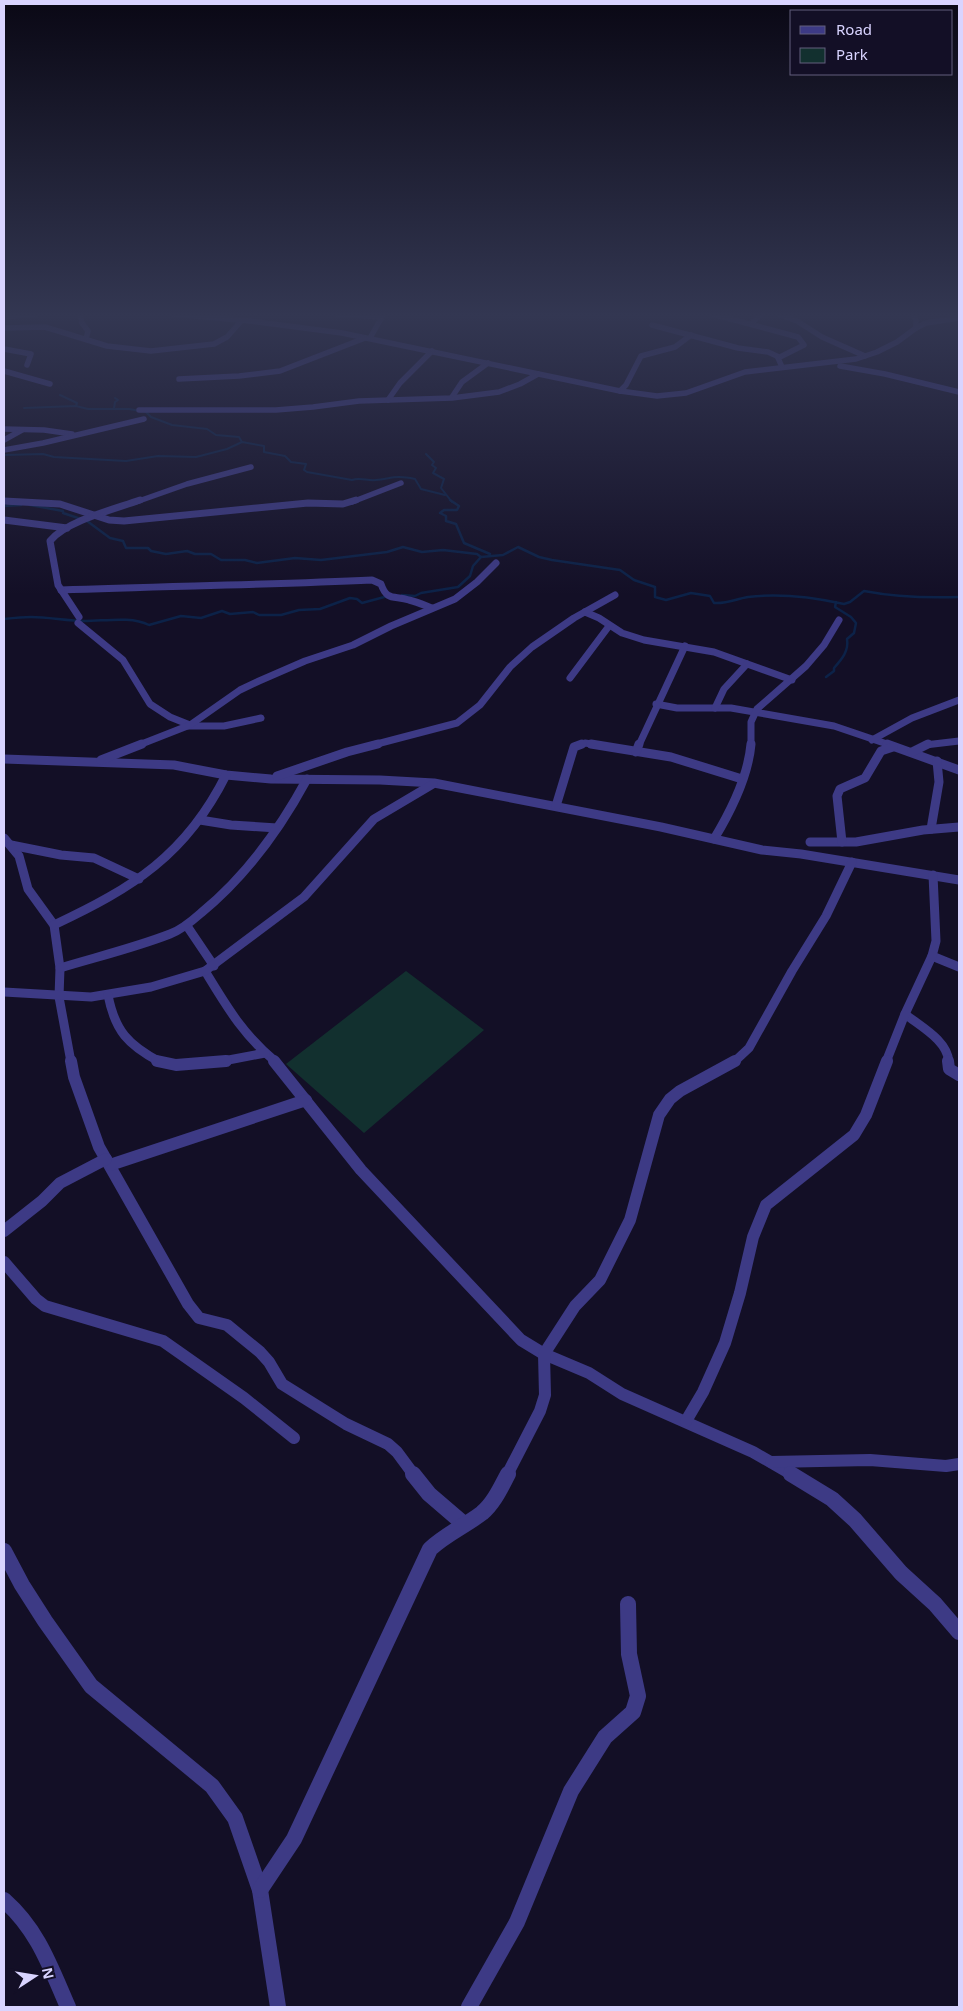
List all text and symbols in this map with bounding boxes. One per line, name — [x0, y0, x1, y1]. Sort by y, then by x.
legend — [790, 10, 953, 75]
text: Road — [836, 19, 872, 39]
text: Park — [836, 44, 868, 64]
north arrow — [10, 1951, 60, 2001]
text: N — [38, 1966, 59, 1981]

